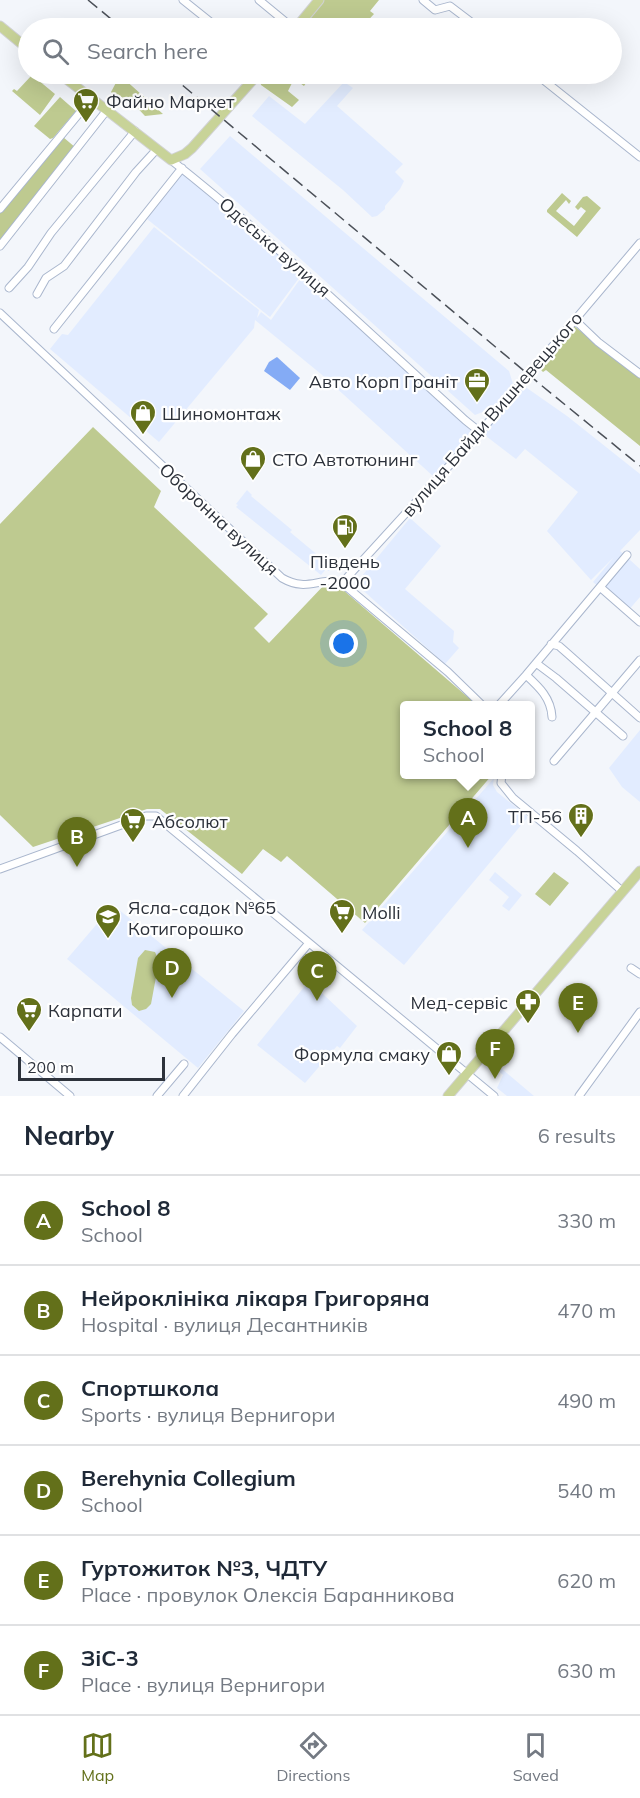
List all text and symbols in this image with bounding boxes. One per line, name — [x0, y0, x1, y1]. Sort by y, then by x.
search box — [18, 18, 622, 84]
icon: search — [39, 35, 72, 68]
text: Search here — [87, 37, 208, 65]
supermarket icon: Файно Маркет — [71, 86, 101, 124]
place label: Файно Маркет — [106, 90, 235, 113]
street label: Одеська вулиця — [214, 192, 336, 302]
street label: вулиця Байди Вишневецького — [397, 307, 587, 521]
office icon: Авто Корп Граніт — [462, 366, 492, 404]
place label: Авто Корп Граніт — [309, 370, 459, 393]
shop icon: Шиномонтаж — [128, 398, 158, 436]
place label: Шиномонтаж — [162, 402, 281, 425]
shop icon: СТО Автотюнинг — [238, 444, 268, 482]
place label: СТО Автотюнинг — [272, 448, 418, 471]
street label: Оборонна вулиця — [155, 458, 283, 580]
fuel station icon: Південь -2000 — [330, 512, 360, 550]
place label: Південь -2000 — [310, 550, 380, 594]
your location — [329, 629, 358, 658]
popup — [400, 701, 535, 779]
text: School 8 — [423, 714, 512, 742]
text: School — [423, 742, 484, 767]
pin: A — [448, 798, 488, 848]
building icon: ТП-56 — [566, 801, 596, 839]
place label: ТП-56 — [508, 805, 562, 828]
supermarket icon: Абсолют — [118, 806, 148, 844]
place label: Абсолют — [152, 810, 228, 833]
pin: B — [58, 818, 97, 867]
place label: Ясла-садок №65 Котигорошко — [128, 896, 276, 940]
supermarket icon: Molli — [327, 897, 357, 935]
place label: Molli — [362, 901, 401, 924]
school or university icon: Ясла-садок №65 Котигорошко — [93, 902, 123, 940]
pin: D — [152, 948, 192, 998]
pin: C — [298, 952, 336, 1001]
pin: E — [558, 984, 598, 1033]
pharmacy icon: Мед-сервіс — [513, 987, 543, 1025]
place label: Мед-сервіс — [411, 991, 508, 1014]
supermarket icon: Карпати — [14, 995, 44, 1033]
place label: Карпати — [48, 999, 122, 1022]
pin: F — [476, 1030, 514, 1079]
shop icon: Формула смаку — [434, 1039, 464, 1077]
place label: Формула смаку — [294, 1043, 430, 1066]
scale bar — [18, 1054, 165, 1082]
text: 200 m — [27, 1057, 74, 1077]
text: Nearby — [24, 1119, 114, 1152]
text: 6 results — [538, 1123, 616, 1148]
text: School 8 — [81, 1194, 171, 1222]
text: A — [36, 1208, 51, 1233]
text: 330 m — [557, 1208, 616, 1233]
text: School — [81, 1222, 143, 1247]
text: Нейроклініка лікаря Григоряна — [81, 1284, 430, 1312]
text: B — [37, 1298, 50, 1323]
text: 470 m — [557, 1298, 616, 1323]
text: Hospital · вулиця Десантників — [81, 1312, 368, 1337]
text: Спортшкола — [81, 1374, 219, 1402]
text: C — [37, 1388, 50, 1413]
text: 490 m — [557, 1388, 616, 1413]
text: Sports · вулиця Вернигори — [81, 1402, 335, 1427]
text: Berehynia Collegium — [81, 1464, 296, 1492]
text: D — [36, 1478, 51, 1503]
text: 540 m — [557, 1478, 616, 1503]
text: School — [81, 1492, 143, 1517]
text: Гуртожиток №3, ЧДТУ — [81, 1554, 327, 1582]
text: E — [38, 1568, 49, 1593]
text: 620 m — [557, 1568, 616, 1593]
text: Place · провулок Олексія Баранникова — [81, 1582, 455, 1607]
text: ЗіС-3 — [81, 1644, 139, 1672]
text: F — [38, 1658, 49, 1683]
text: 630 m — [557, 1658, 616, 1683]
text: Place · вулиця Вернигори — [81, 1672, 325, 1697]
tab: Map — [81, 1729, 114, 1785]
tab: Directions — [276, 1729, 350, 1785]
tab: Saved — [513, 1729, 559, 1785]

